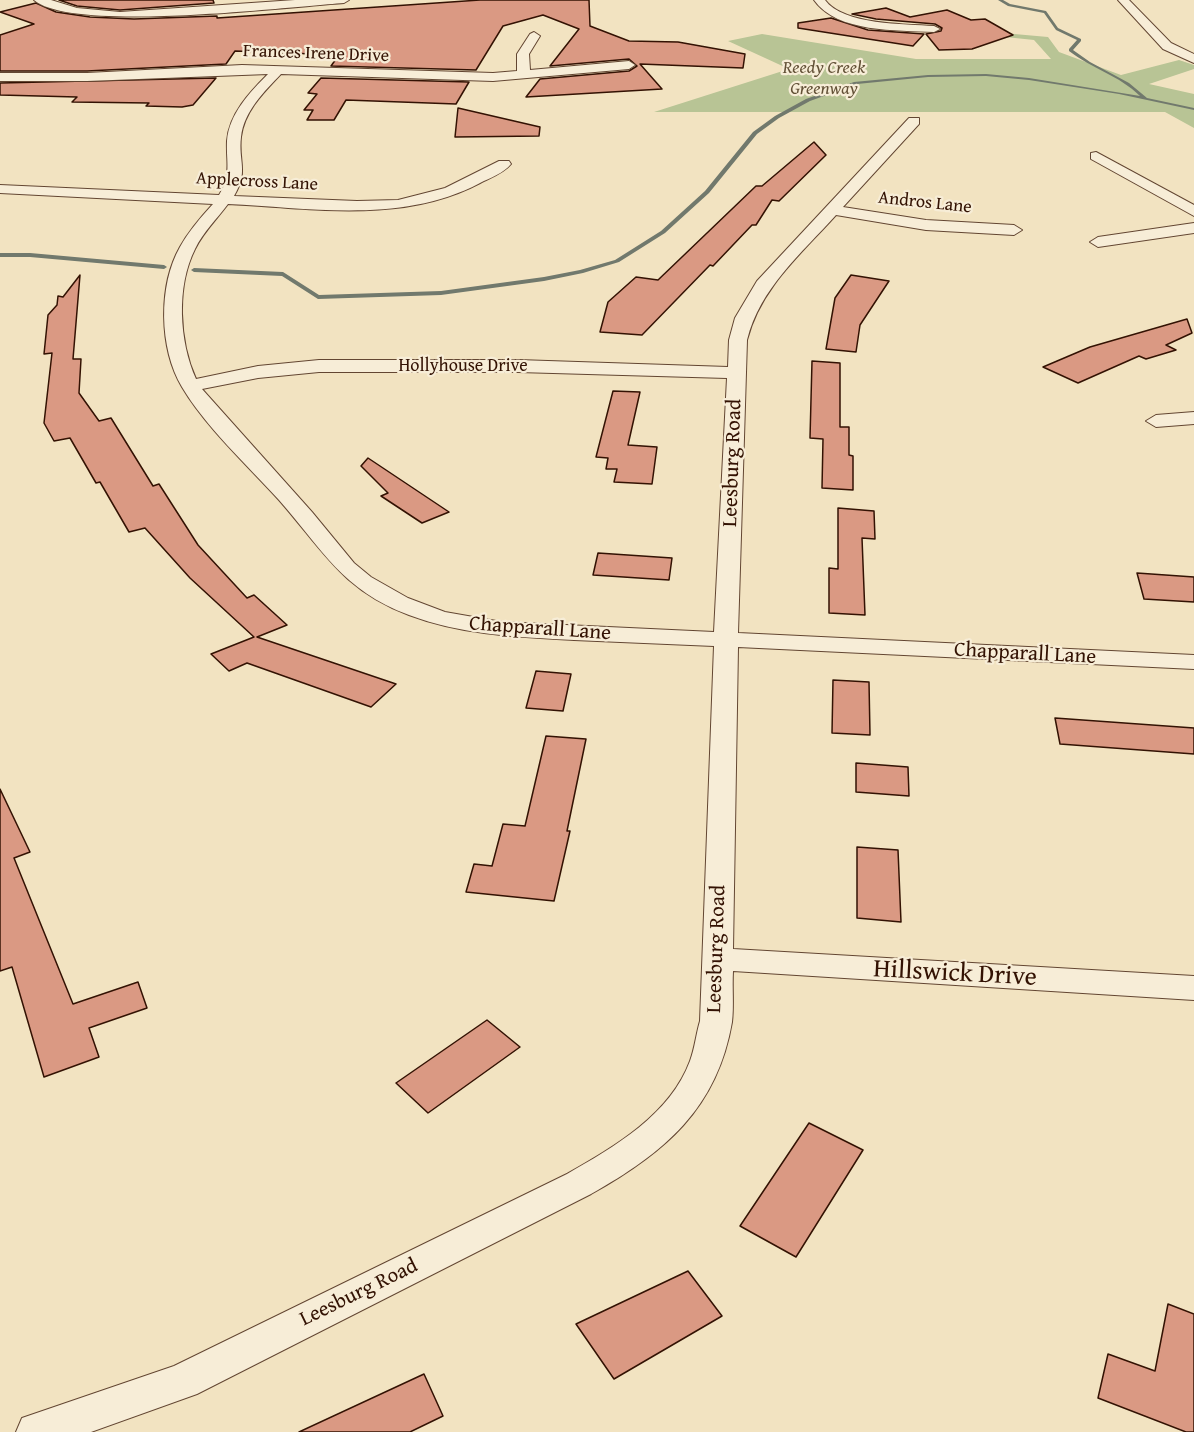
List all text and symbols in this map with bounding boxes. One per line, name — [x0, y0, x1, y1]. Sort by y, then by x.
street label: Frances Irene Drive — [243, 41, 389, 67]
park label: Reedy Creek Greenway — [783, 57, 865, 100]
street label: Applecross Lane — [195, 168, 319, 196]
street label: Andros Lane — [877, 187, 973, 219]
street label: Hollyhouse Drive — [398, 355, 528, 377]
street label: Leesburg Road — [718, 399, 748, 527]
street label: Chapparall Lane — [468, 611, 612, 647]
street label: Chapparall Lane — [953, 638, 1097, 670]
street label: Leesburg Road — [702, 885, 732, 1013]
street label: Hillswick Drive — [872, 954, 1038, 994]
street label: Leesburg Road — [296, 1254, 422, 1332]

